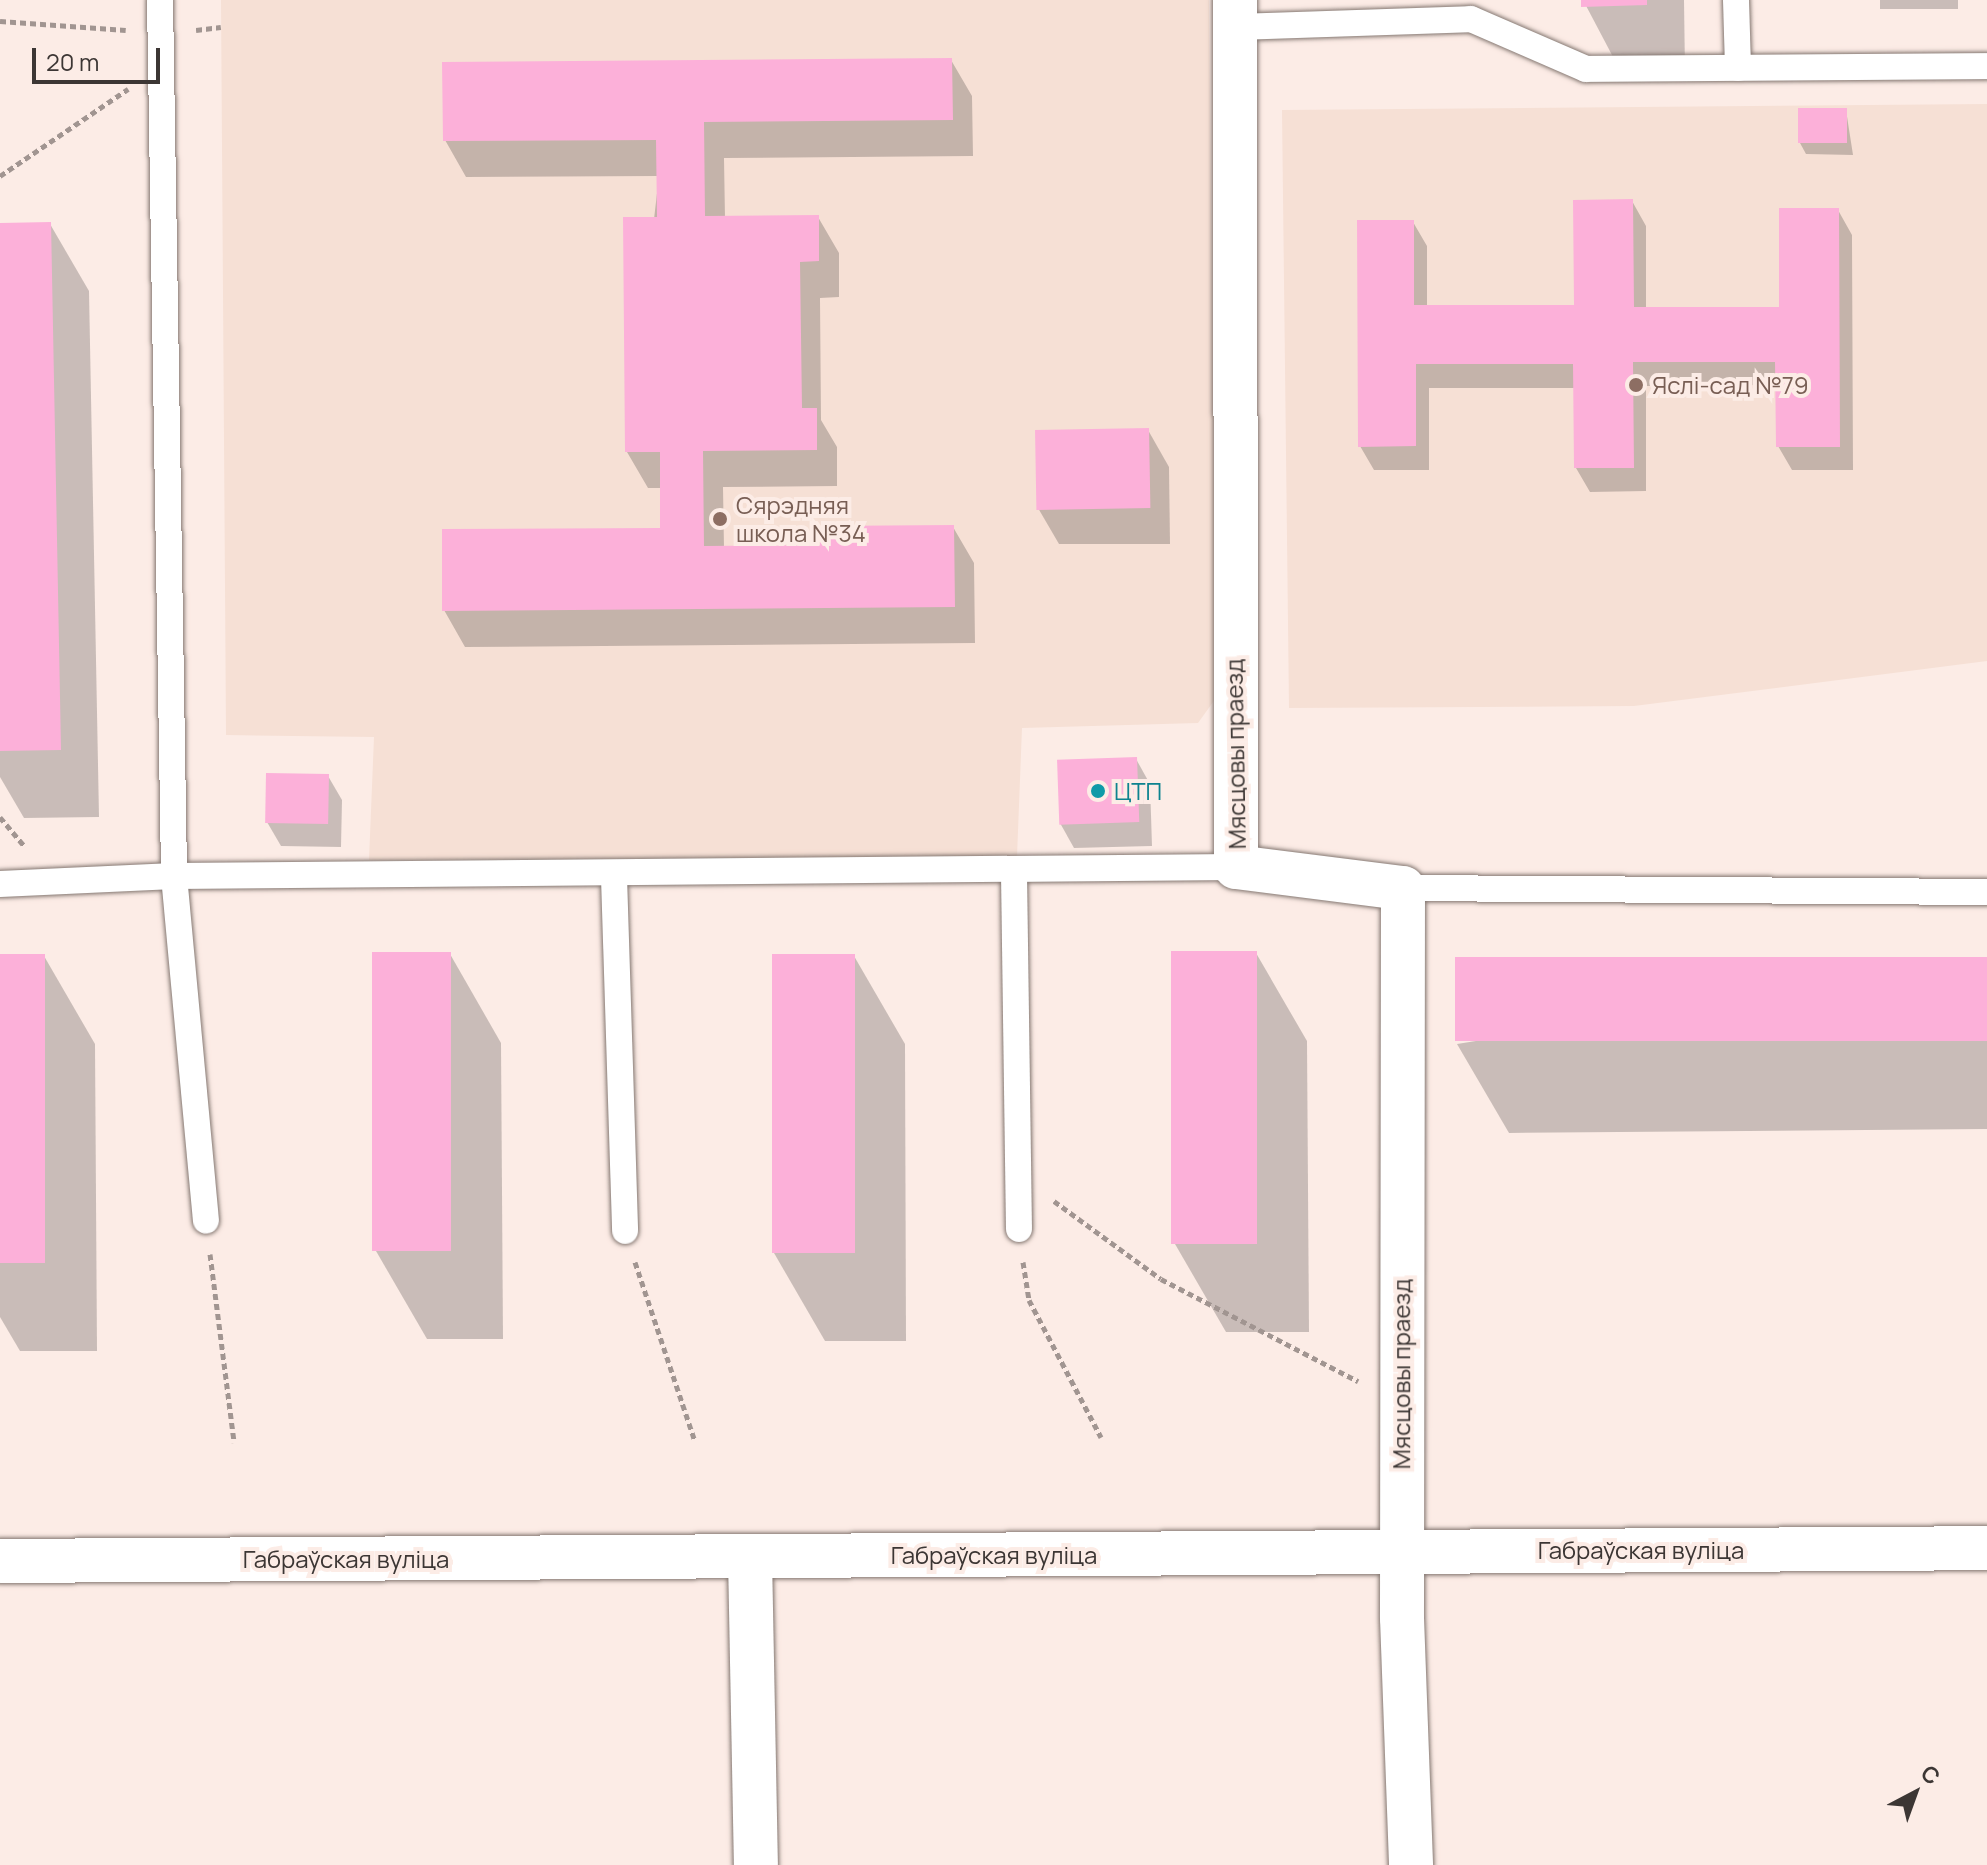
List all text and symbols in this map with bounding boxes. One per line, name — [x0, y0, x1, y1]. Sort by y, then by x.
scale bar — [36, 32, 164, 82]
text: 20 m — [46, 45, 99, 78]
place label: Яслі-сад №79 — [1652, 371, 1809, 399]
marker: Яслі-сад №79 — [1627, 376, 1645, 394]
place label: Сярэдняя школа №34 — [736, 491, 866, 547]
marker: Сярэдняя школа №34 — [711, 510, 729, 528]
street label: Мясцовы праезд — [1219, 658, 1251, 850]
place label: ЦТП — [1114, 777, 1162, 805]
marker: ЦТП — [1089, 782, 1107, 800]
street label: Мясцовы праезд — [1387, 1279, 1415, 1469]
street label: Габраўская вуліца — [1538, 1536, 1744, 1564]
street label: Габраўская вуліца — [891, 1541, 1097, 1569]
street label: Габраўская вуліца — [243, 1545, 449, 1573]
north arrow — [1875, 1753, 1955, 1833]
text: С — [1915, 1758, 1947, 1792]

